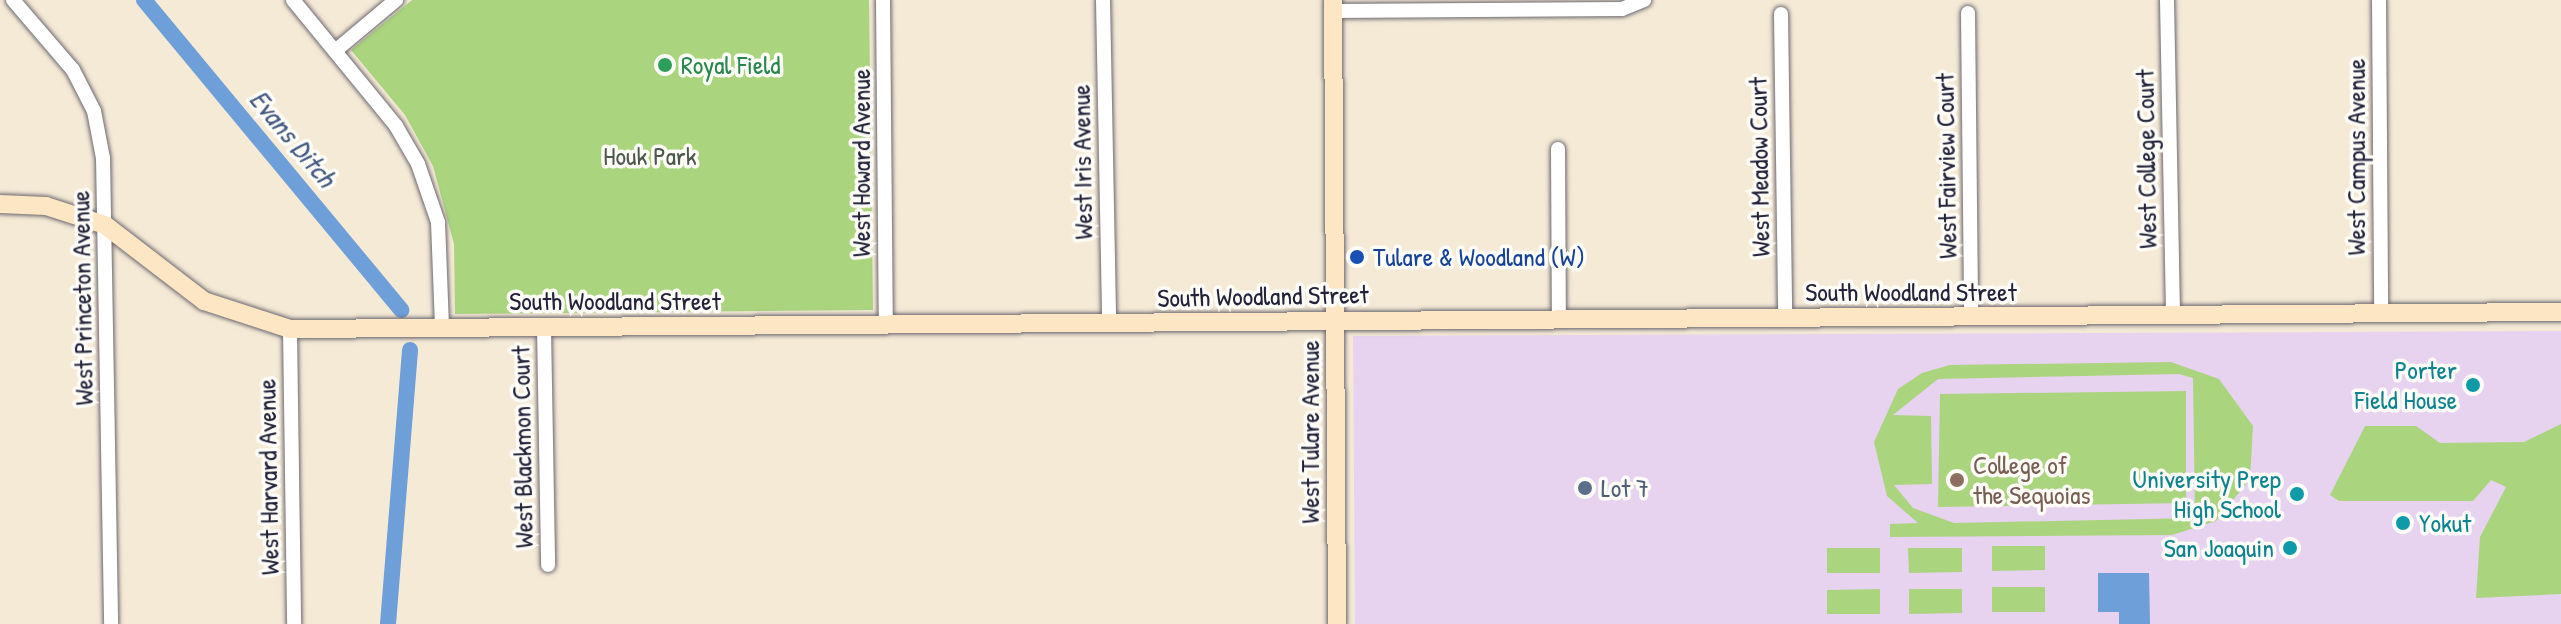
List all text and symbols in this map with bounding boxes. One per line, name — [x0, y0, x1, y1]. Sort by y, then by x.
place label: Royal Field — [681, 49, 780, 81]
marker: Royal Field — [656, 56, 674, 74]
street label: West Campus Avenue — [2340, 59, 2372, 255]
street label: West Howard Avenue — [845, 69, 877, 257]
street label: West College Court — [2129, 69, 2163, 249]
street label: West Fairview Court — [1929, 73, 1963, 259]
street label: West Meadow Court — [1742, 77, 1776, 257]
water label: Evans Ditch — [243, 83, 343, 193]
street label: West Iris Avenue — [1065, 84, 1099, 240]
park label: Houk Park — [603, 140, 697, 172]
street label: West Princeton Avenue — [65, 190, 99, 406]
place label: Tulare & Woodland (W) — [1373, 241, 1585, 273]
marker: Tulare & Woodland (W) — [1348, 248, 1366, 266]
street label: South Woodland Street — [1805, 276, 2017, 308]
street label: South Woodland Street — [1157, 279, 1369, 313]
street label: South Woodland Street — [509, 285, 721, 317]
street label: West Tulare Avenue — [1294, 340, 1326, 524]
street label: West Blackmon Court — [505, 346, 539, 548]
place label: Porter Field House — [2355, 354, 2457, 416]
marker: Porter Field House — [2464, 376, 2482, 394]
street label: West Harvard Avenue — [251, 379, 285, 575]
place label: College of the Sequoias — [1973, 449, 2090, 510]
place label: University Prep High School — [2133, 463, 2281, 524]
marker: College of the Sequoias — [1948, 471, 1966, 489]
place label: Lot 7 — [1601, 472, 1649, 504]
marker: Lot 7 — [1576, 479, 1594, 497]
marker: University Prep High School — [2288, 485, 2306, 503]
place label: Yokut — [2419, 507, 2471, 539]
marker: Yokut — [2394, 514, 2412, 532]
place label: San Joaquin — [2164, 532, 2274, 564]
marker: San Joaquin — [2281, 539, 2299, 557]

